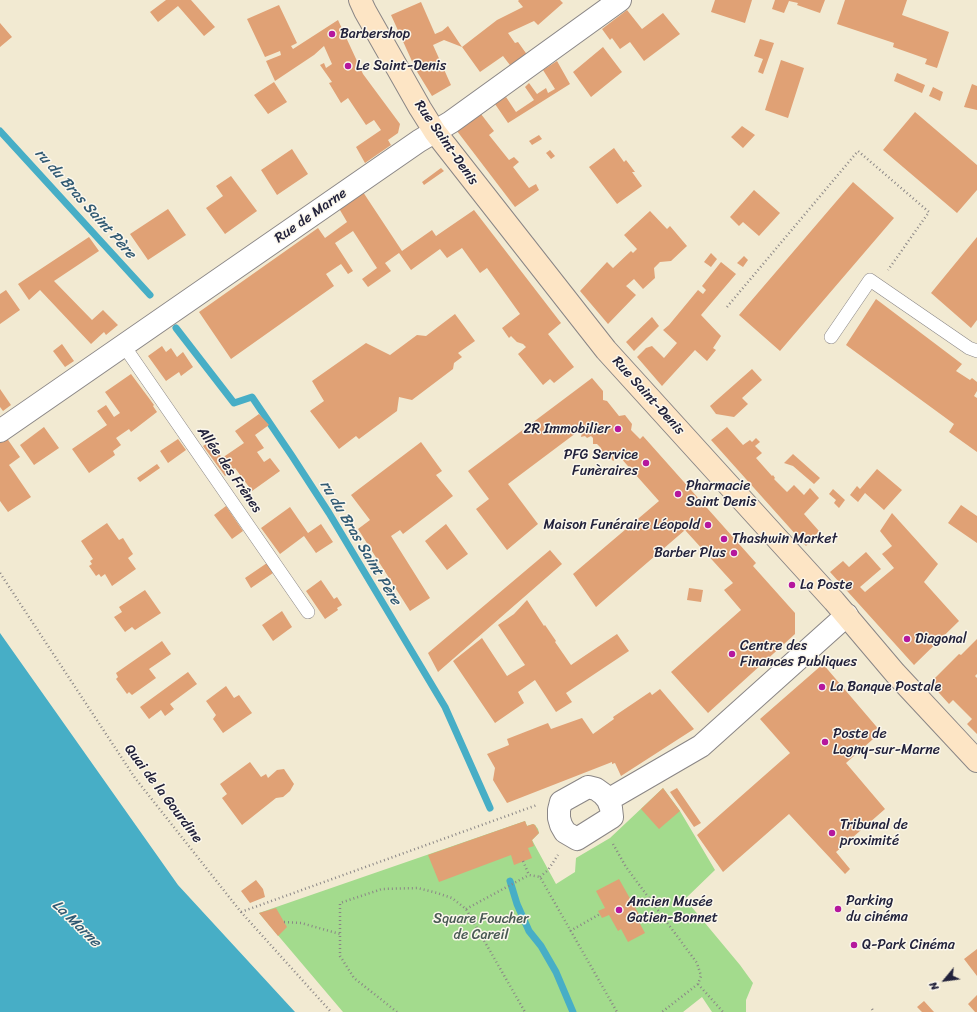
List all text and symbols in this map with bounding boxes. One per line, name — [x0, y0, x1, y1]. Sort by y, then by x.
place label: Barbershop — [340, 26, 410, 42]
marker: Barbershop — [327, 29, 337, 39]
place label: Le Saint-Denis — [356, 58, 446, 74]
marker: Le Saint-Denis — [343, 61, 353, 71]
street label: Rue Saint-Denis — [411, 97, 481, 189]
water label: ru du Bras Saint Père — [31, 145, 139, 263]
street label: Rue de Marne — [272, 185, 350, 247]
street label: Rue Saint-Denis — [608, 353, 688, 439]
place label: 2R Immobilier — [523, 421, 610, 437]
street label: Allée des Frênes — [193, 424, 265, 516]
marker: 2R Immobilier — [613, 424, 623, 434]
place label: PFG Service Funèraires — [564, 447, 638, 480]
marker: PFG Service Funèraires — [641, 458, 651, 468]
water label: ru du Bras Saint Père — [316, 477, 404, 609]
place label: Pharmacie Saint Denis — [686, 478, 756, 510]
marker: Pharmacie Saint Denis — [673, 489, 683, 499]
place label: Maison Funéraire Léopold — [543, 517, 700, 533]
marker: Maison Funéraire Léopold — [703, 520, 713, 530]
place label: Thashwin Market — [732, 531, 837, 547]
marker: Thashwin Market — [719, 534, 729, 544]
place label: Barber Plus — [654, 545, 726, 561]
marker: Barber Plus — [729, 548, 739, 558]
place label: La Poste — [800, 577, 852, 593]
marker: La Poste — [787, 580, 797, 590]
place label: Diagonal — [915, 631, 967, 647]
marker: Diagonal — [902, 634, 912, 644]
place label: Centre des Finances Publiques — [740, 638, 857, 670]
marker: Centre des Finances Publiques — [727, 649, 737, 659]
place label: La Banque Postale — [830, 679, 941, 695]
marker: La Banque Postale — [817, 682, 827, 692]
place label: Poste de Lagny-sur-Marne — [833, 726, 940, 758]
marker: Poste de Lagny-sur-Marne — [820, 737, 830, 747]
street label: Quai de la Gourdine — [120, 741, 206, 847]
place label: Tribunal de proximité — [840, 817, 908, 850]
marker: Tribunal de proximité — [827, 828, 837, 838]
place label: Parking du cinéma — [846, 893, 908, 926]
place label: Ancien Musée Gatien-Bonnet — [627, 894, 718, 926]
water label: La Marne — [48, 897, 104, 951]
marker: Parking du cinéma — [833, 904, 843, 914]
marker: Ancien Musée Gatien-Bonnet — [614, 905, 624, 915]
park label: Square Foucher de Careil — [433, 911, 529, 944]
place label: Q-Park Cinéma — [862, 937, 955, 953]
marker: Q-Park Cinéma — [849, 940, 859, 950]
north arrow — [925, 960, 965, 1000]
text: N — [924, 978, 944, 994]

